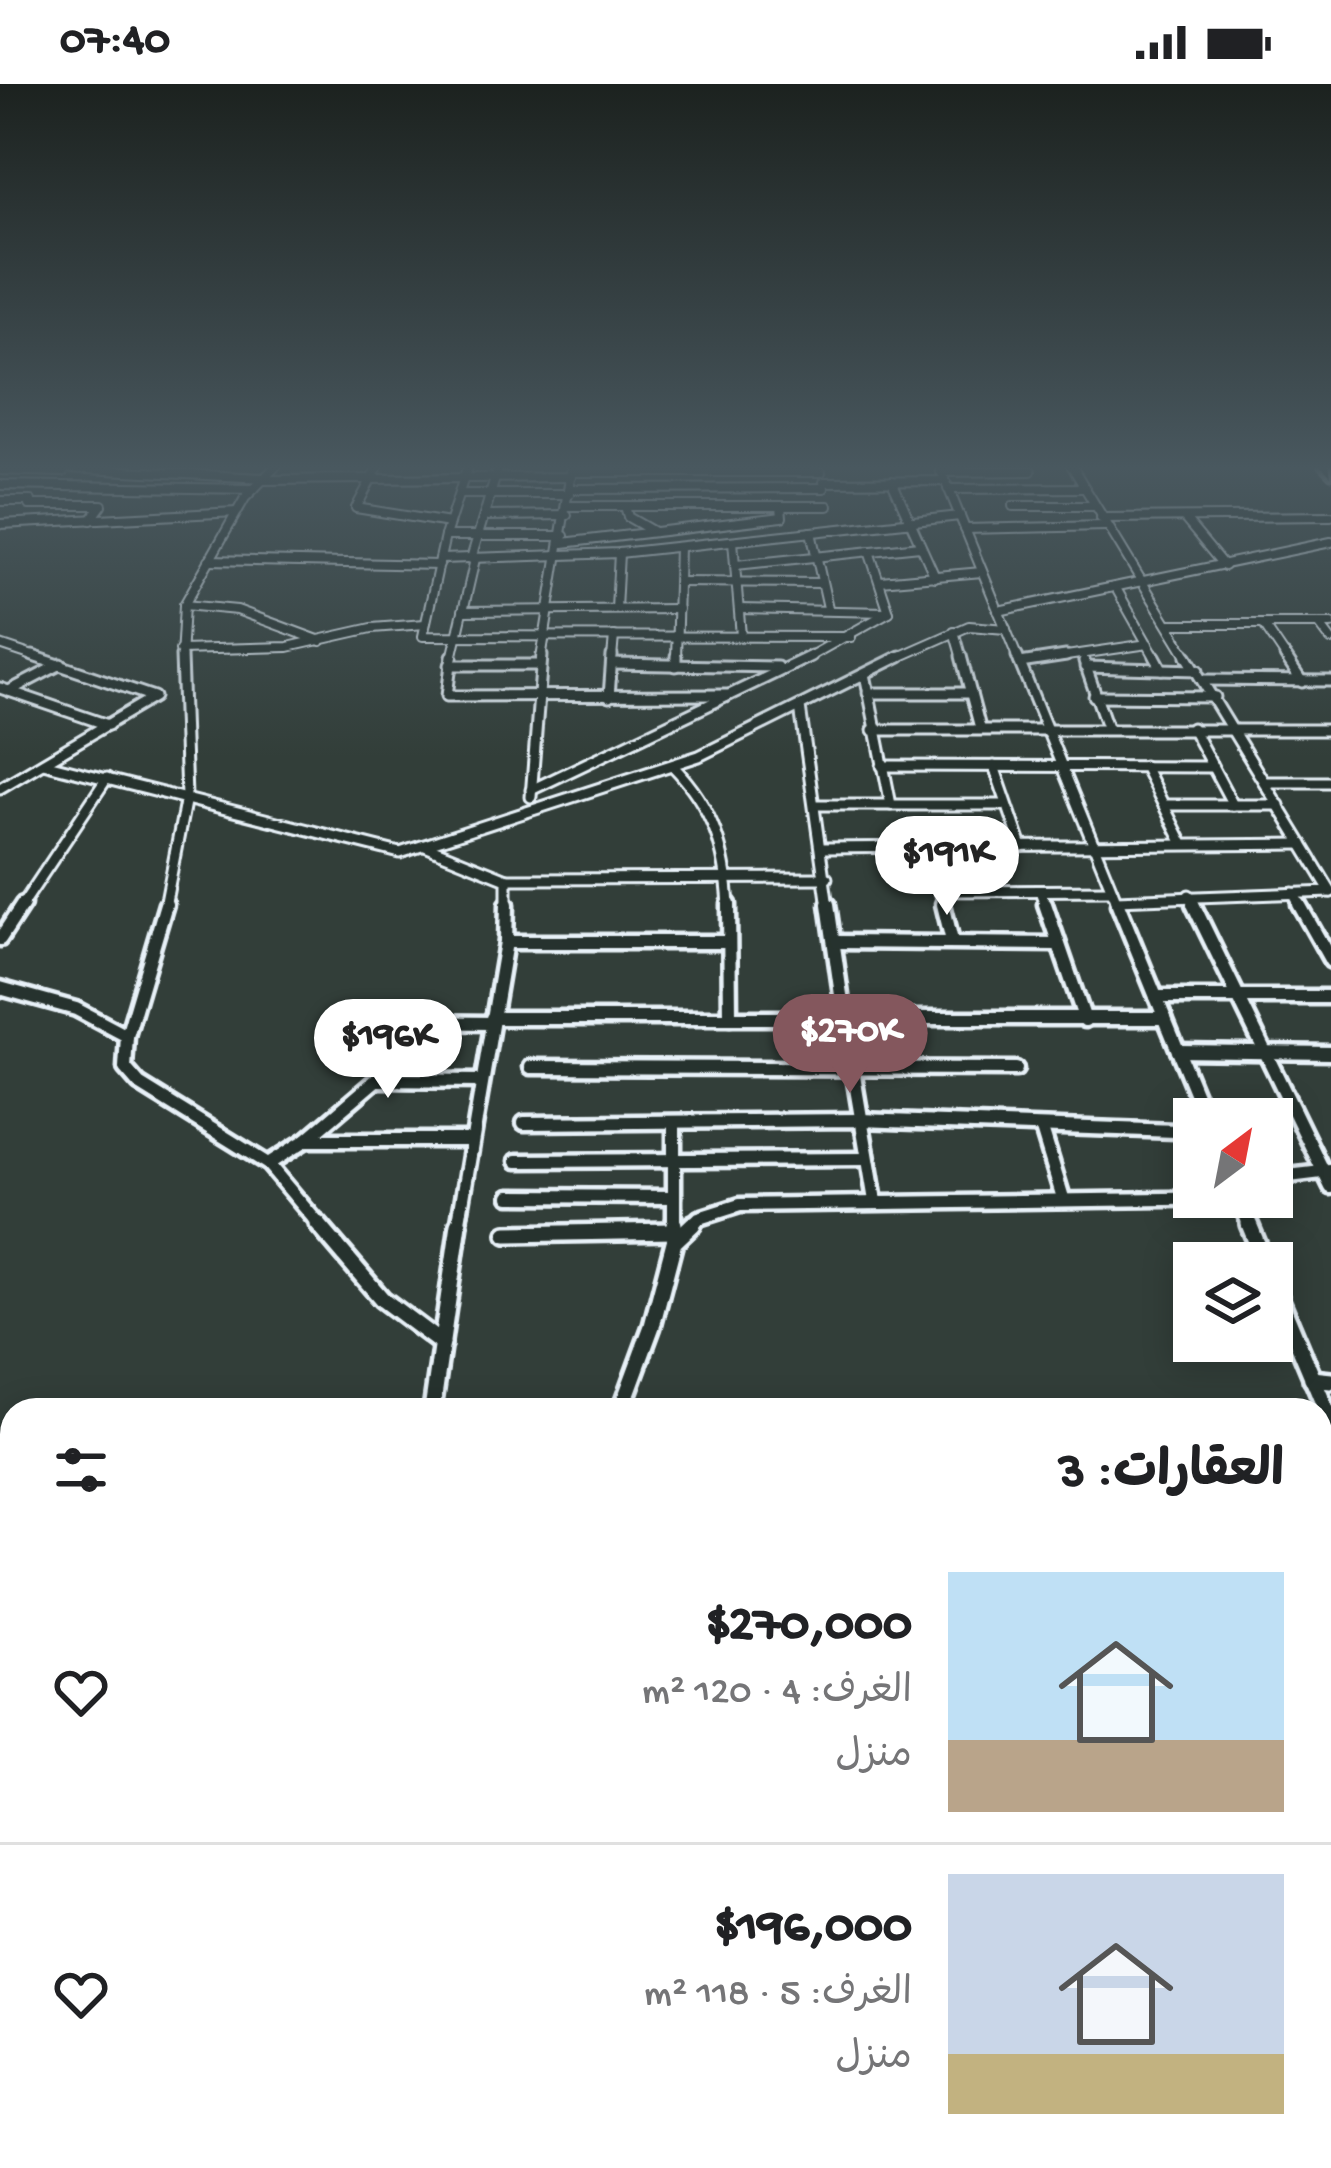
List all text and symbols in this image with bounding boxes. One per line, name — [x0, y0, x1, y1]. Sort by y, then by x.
text: 07:40 — [60, 16, 170, 69]
pin: $191K — [863, 816, 1031, 918]
text: $191K — [902, 832, 992, 878]
pin: $270K — [766, 994, 934, 1096]
pin: $196K — [304, 999, 472, 1101]
text: $270K — [800, 1010, 900, 1056]
text: $196K — [341, 1015, 435, 1061]
north arrow — [1173, 1098, 1293, 1218]
map controls — [1173, 1098, 1293, 1362]
button: layers — [1173, 1242, 1293, 1362]
icon: filters — [48, 1437, 114, 1503]
text: العقارات: 3 — [1059, 1445, 1284, 1505]
text: $270,000 — [706, 1598, 912, 1658]
icon: home — [1044, 1620, 1188, 1764]
icon: heart — [48, 1659, 114, 1725]
text: الغرف: 4 · 120 m² — [642, 1671, 912, 1717]
text: منزل — [835, 1735, 912, 1781]
text: $196,000 — [714, 1900, 912, 1960]
icon: home — [1044, 1922, 1188, 2066]
icon: heart — [48, 1961, 114, 2027]
text: الغرف: 5 · 118 m² — [644, 1973, 912, 2019]
text: منزل — [835, 2037, 912, 2083]

